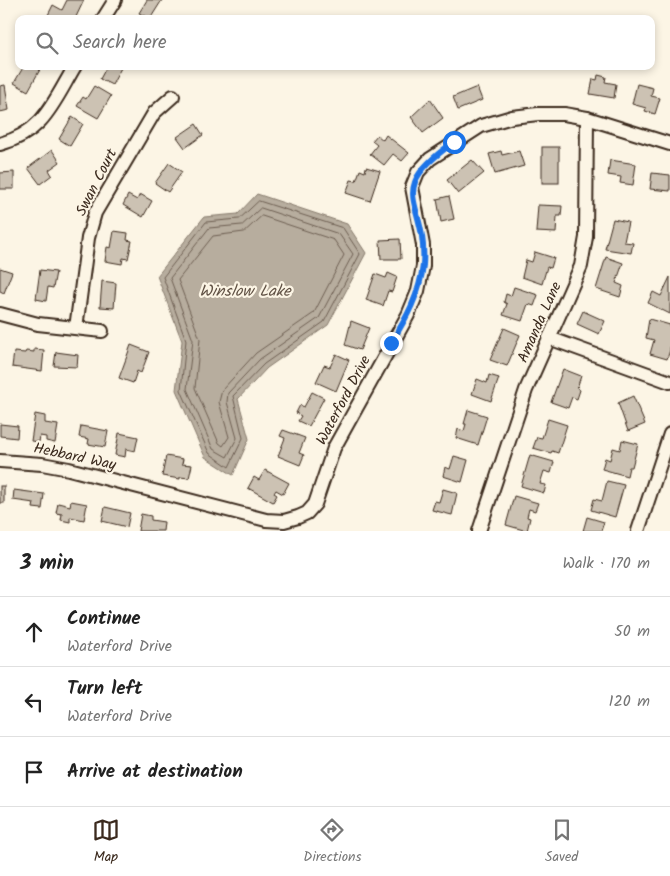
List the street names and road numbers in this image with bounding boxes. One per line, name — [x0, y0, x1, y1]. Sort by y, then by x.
street label: Swan Court — [70, 144, 124, 220]
street label: Amanda Lane — [511, 278, 569, 367]
street label: Waterford Drive — [310, 351, 378, 450]
street label: Hebbard Way — [31, 437, 119, 478]

